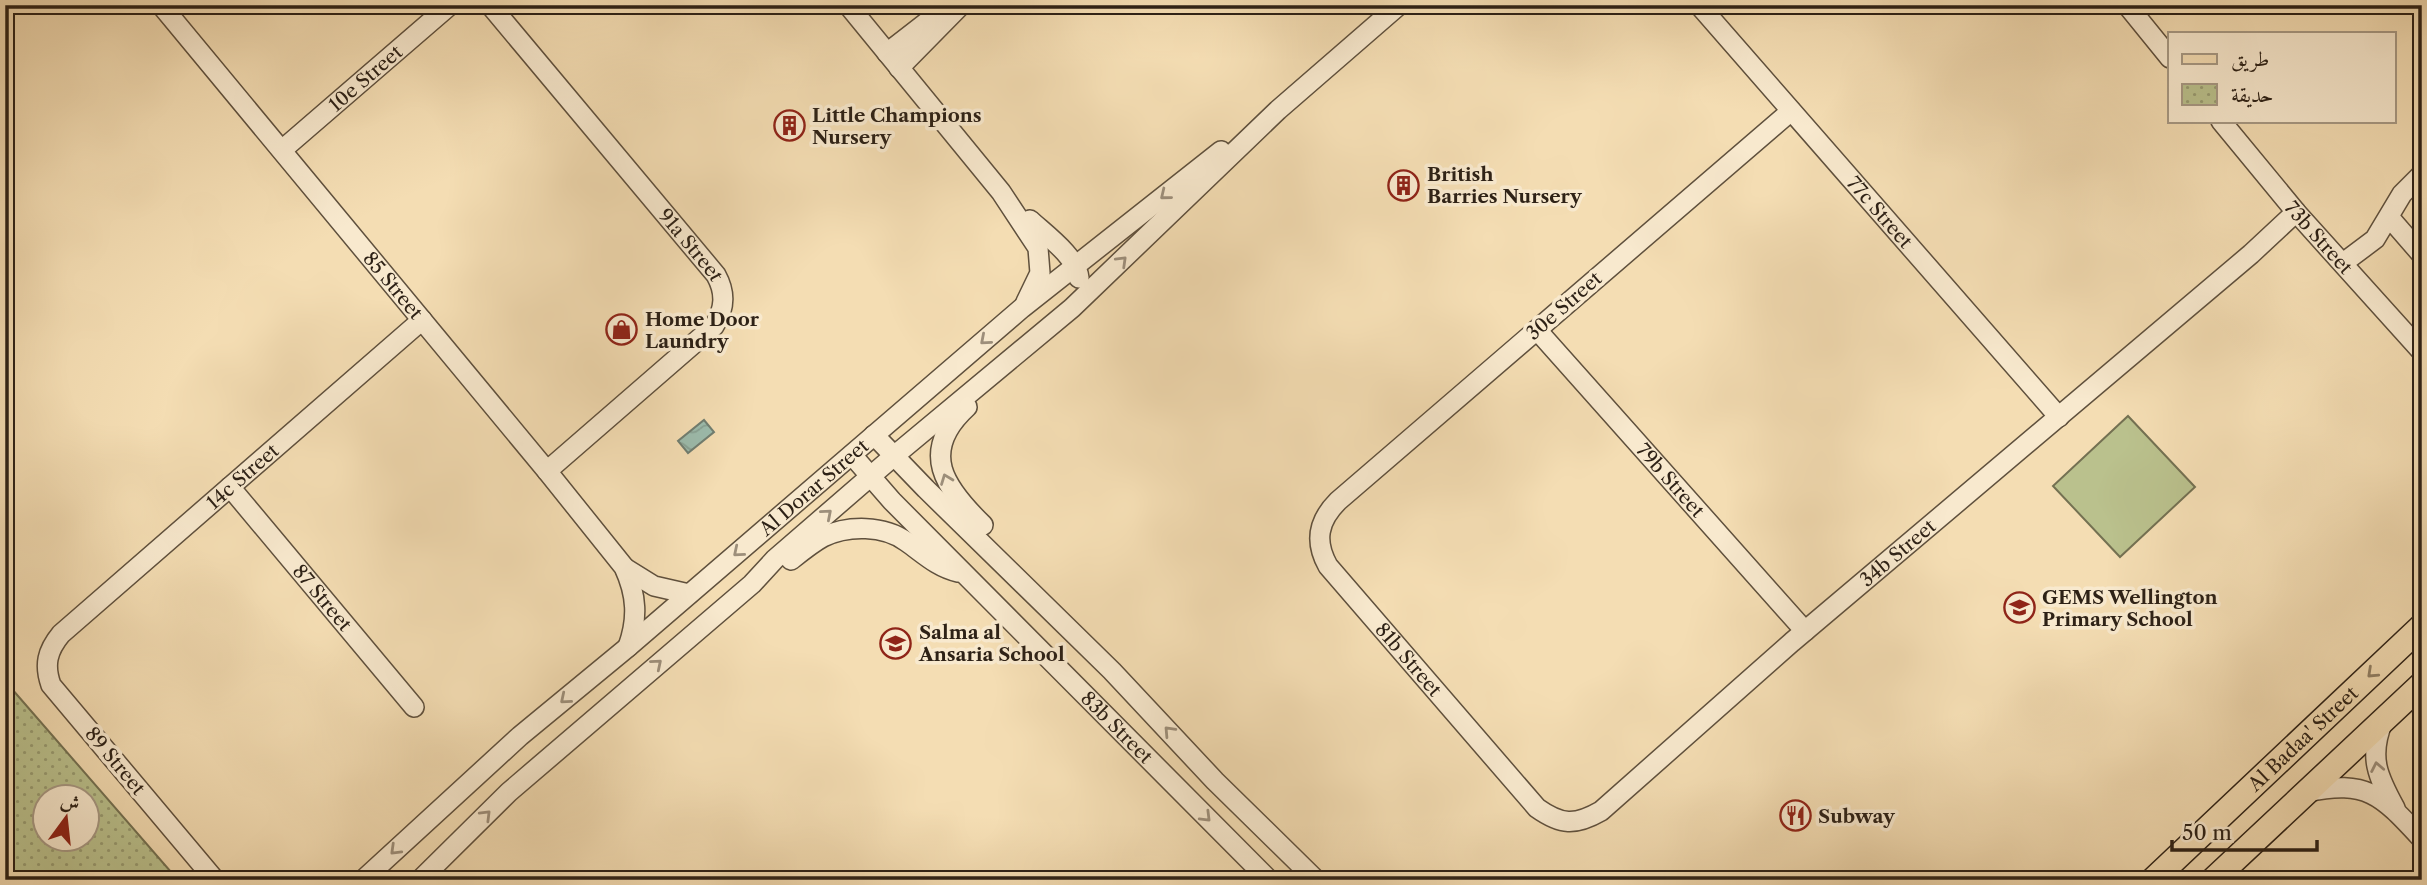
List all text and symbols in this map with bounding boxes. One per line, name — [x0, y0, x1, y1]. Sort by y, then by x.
legend — [2168, 32, 2396, 122]
street label: 10e Street — [324, 40, 407, 116]
text: طريق — [2231, 46, 2269, 72]
text: حديقة — [2231, 82, 2274, 108]
place label: Little Champions Nursery — [812, 104, 982, 149]
building icon: Little Champions Nursery — [772, 109, 806, 143]
place label: British Barries Nursery — [1427, 163, 1583, 208]
building icon: British Barries Nursery — [1387, 168, 1421, 202]
street label: 77c Street — [1842, 172, 1918, 253]
one-way arrow — [1160, 187, 1173, 199]
street label: 73b Street — [2280, 196, 2358, 279]
street label: 91a Street — [654, 204, 729, 285]
street label: 85 Street — [359, 247, 428, 324]
one-way arrow — [1113, 256, 1126, 269]
street label: 30e Street — [1522, 267, 1606, 345]
place label: Home Door Laundry — [645, 308, 760, 353]
shop icon: Home Door Laundry — [605, 313, 639, 347]
one-way arrow — [980, 332, 993, 344]
street label: Al Dorar Street — [754, 434, 873, 541]
street label: 14c Street — [202, 439, 283, 514]
street label: 79b Street — [1632, 439, 1710, 522]
one-way arrow — [941, 474, 955, 486]
one-way arrow — [819, 510, 832, 522]
street label: 34b Street — [1855, 514, 1940, 591]
one-way arrow — [734, 544, 747, 556]
street label: 87 Street — [288, 560, 357, 636]
place label: GEMS Wellington Primary School — [2042, 586, 2218, 631]
school or university icon: GEMS Wellington Primary School — [2002, 591, 2036, 625]
street label: 81b Street — [1371, 618, 1447, 701]
place label: Salma al Ansaria School — [918, 621, 1065, 666]
school or university icon: Salma al Ansaria School — [879, 626, 913, 660]
one-way arrow — [648, 660, 661, 672]
one-way arrow — [2367, 664, 2380, 677]
street label: Al Badaa' Street — [2242, 681, 2363, 796]
street label: 83b Street — [1076, 686, 1158, 768]
one-way arrow — [560, 691, 573, 703]
street label: 89 Street — [80, 722, 150, 800]
one-way arrow — [1164, 726, 1177, 739]
one-way arrow — [2371, 761, 2386, 773]
north arrow — [32, 784, 102, 854]
text: ش — [58, 789, 82, 816]
restaurant icon: Subway — [1778, 799, 1812, 833]
place label: Subway — [1818, 805, 1896, 828]
one-way arrow — [1198, 808, 1211, 821]
scale bar — [2172, 808, 2317, 852]
one-way arrow — [478, 810, 491, 823]
text: 50 m — [2182, 820, 2232, 845]
one-way arrow — [390, 841, 403, 854]

